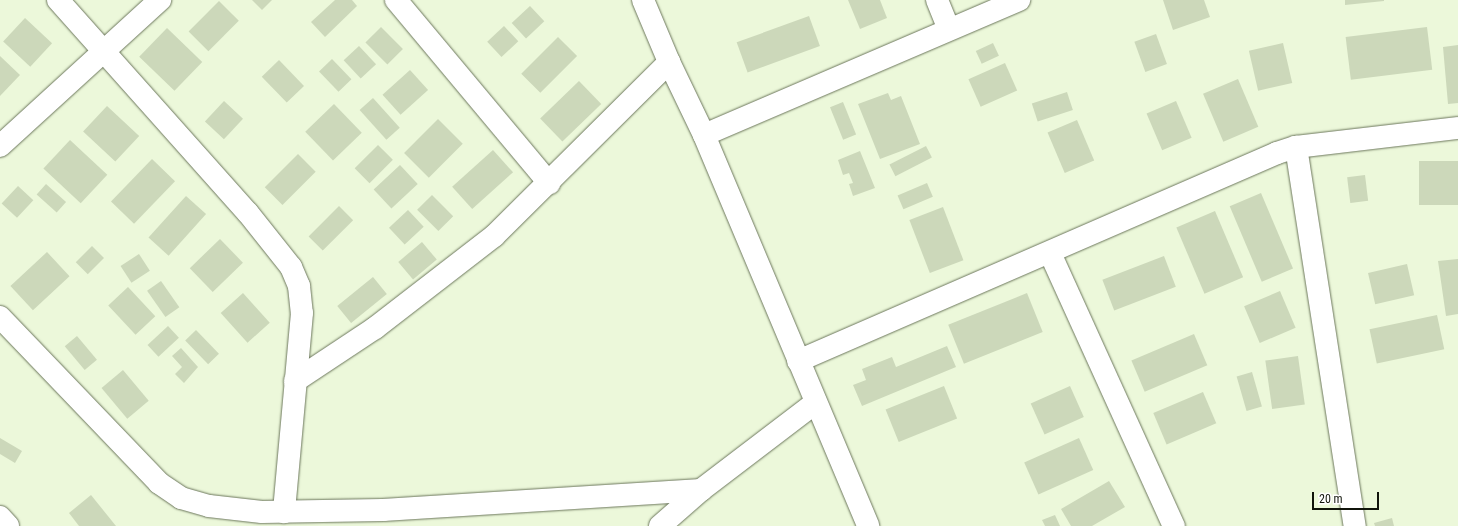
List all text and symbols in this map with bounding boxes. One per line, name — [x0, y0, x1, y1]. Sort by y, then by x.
scale bar — [1314, 484, 1381, 510]
text: 20 m — [1319, 492, 1343, 506]

